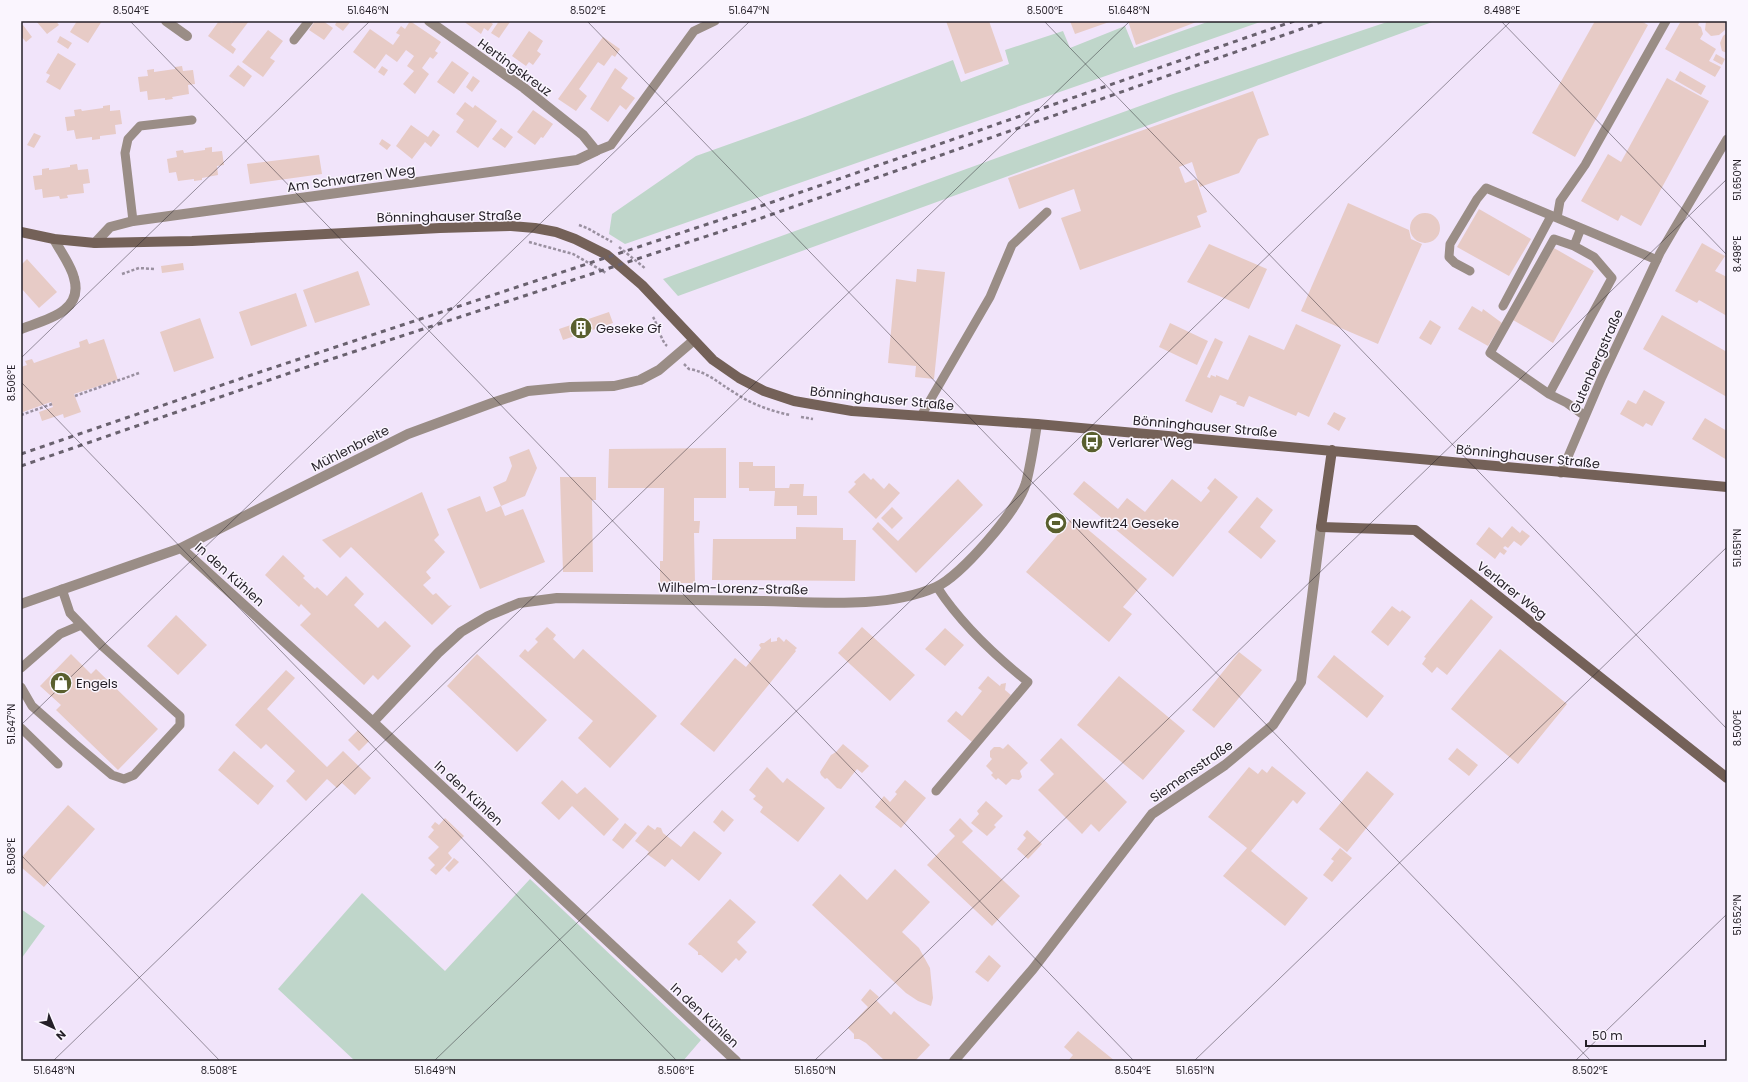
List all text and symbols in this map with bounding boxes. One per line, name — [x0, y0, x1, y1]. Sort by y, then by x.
text: 8.504°E — [113, 3, 149, 18]
text: 51.646°N — [347, 3, 389, 18]
text: 8.502°E — [570, 3, 606, 18]
text: 51.647°N — [729, 3, 769, 18]
text: 8.500°E — [1027, 3, 1063, 18]
text: 51.648°N — [1108, 3, 1150, 18]
text: 8.498°E — [1484, 3, 1520, 18]
street label: Hertingskreuz — [474, 34, 556, 101]
text: 51.650°N — [1730, 159, 1745, 201]
street label: Am Schwarzen Weg — [286, 160, 416, 197]
street label: Bönninghauser Straße — [376, 206, 522, 227]
text: 8.498°E — [1730, 236, 1745, 272]
street label: Gutenbergstraße — [1565, 306, 1628, 416]
building icon: Geseke Gf — [568, 315, 594, 341]
place label: Geseke Gf — [596, 319, 662, 338]
text: 8.506°E — [4, 365, 19, 401]
street label: Bönninghauser Straße — [809, 381, 955, 416]
street label: Bönninghauser Straße — [1132, 411, 1278, 442]
street label: Mühlenbreite — [308, 421, 392, 476]
bus stop icon: Verlarer Weg — [1079, 429, 1105, 455]
place label: Verlarer Weg — [1108, 433, 1192, 452]
street label: Bönninghauser Straße — [1455, 439, 1601, 474]
sports icon: Newfit24 Geseke — [1043, 510, 1069, 536]
place label: Newfit24 Geseke — [1072, 514, 1179, 533]
text: 51.651°N — [1730, 529, 1745, 567]
street label: In den Kühlen — [191, 538, 269, 611]
street label: Verlarer Weg — [1473, 557, 1551, 624]
street label: Wilhelm-Lorenz-Straße — [658, 578, 808, 599]
shop icon: Engels — [48, 670, 74, 696]
place label: Engels — [76, 674, 118, 693]
text: 51.647°N — [4, 704, 19, 744]
text: 8.500°E — [1730, 710, 1745, 746]
street label: Siemensstraße — [1146, 736, 1237, 807]
street label: In den Kühlen — [430, 757, 507, 830]
text: 8.508°E — [4, 838, 19, 874]
text: 51.652°N — [1730, 894, 1745, 936]
street label: In den Kühlen — [666, 979, 743, 1052]
north arrow — [34, 1008, 74, 1048]
scale bar — [1586, 1022, 1705, 1048]
text: N — [52, 1027, 69, 1044]
text: 50 m — [1592, 1027, 1623, 1044]
text: 51.648°N — [33, 1063, 75, 1078]
text: 8.508°E — [201, 1063, 237, 1078]
text: 51.649°N — [414, 1063, 456, 1078]
text: 8.506°E — [658, 1063, 694, 1078]
text: 51.650°N — [794, 1063, 836, 1078]
text: 8.504°E — [1115, 1063, 1151, 1078]
text: 51.651°N — [1176, 1063, 1214, 1078]
text: 8.502°E — [1572, 1063, 1608, 1078]

